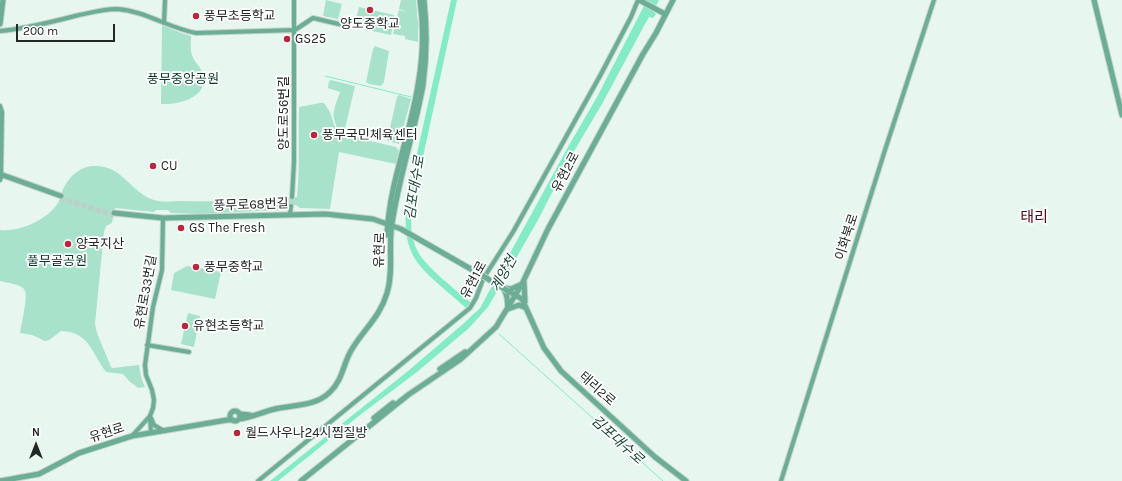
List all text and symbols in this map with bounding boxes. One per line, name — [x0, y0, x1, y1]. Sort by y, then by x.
marker: 양도중학교 — [365, 5, 375, 15]
place label: 풍무초등학교 — [204, 8, 276, 24]
marker: 풍무초등학교 — [191, 11, 201, 21]
scale bar — [18, 16, 117, 42]
place label: 양도중학교 — [340, 16, 400, 32]
text: 200 m — [23, 24, 58, 38]
place label: GS25 — [295, 31, 326, 47]
marker: GS25 — [282, 34, 292, 44]
park label: 풍무중앙공원 — [147, 71, 219, 87]
street label: 양도로56번길 — [276, 76, 292, 150]
place label: 풍무국민체육센터 — [322, 127, 418, 143]
marker: 풍무국민체육센터 — [309, 130, 319, 140]
street label: 유현2로 — [549, 149, 583, 195]
water label: 김포대수로 — [402, 155, 428, 221]
place label: CU — [161, 158, 177, 174]
marker: CU — [148, 161, 158, 171]
street label: 풍무로68번길 — [213, 196, 289, 214]
district label: 태리 — [1020, 209, 1048, 227]
street label: 이화북로 — [832, 212, 862, 262]
place label: GS The Fresh — [189, 220, 265, 236]
marker: GS The Fresh — [176, 223, 186, 233]
street label: 유현로 — [372, 232, 388, 268]
place label: 양국지산 — [76, 236, 124, 252]
marker: 양국지산 — [63, 239, 73, 249]
park label: 풀무골공원 — [27, 253, 87, 269]
water label: 계양천 — [487, 253, 521, 295]
street label: 유현로33번길 — [132, 254, 160, 330]
place label: 풍무중학교 — [204, 259, 264, 275]
street label: 유현1로 — [458, 259, 490, 301]
marker: 풍무중학교 — [191, 262, 201, 272]
place label: 유현초등학교 — [193, 318, 265, 334]
marker: 유현초등학교 — [180, 321, 190, 331]
street label: 태리2로 — [576, 369, 618, 409]
water label: 김포대수로 — [587, 412, 647, 468]
street label: 유현로 — [88, 420, 126, 446]
north arrow — [16, 425, 56, 465]
place label: 월드사우나24시찜질방 — [245, 425, 367, 441]
text: N — [32, 426, 40, 439]
marker: 월드사우나24시찜질방 — [232, 428, 242, 438]

